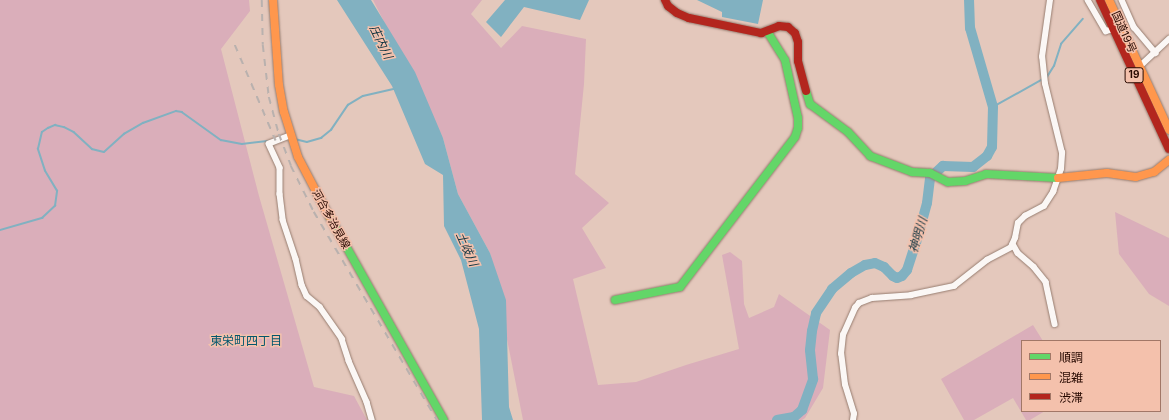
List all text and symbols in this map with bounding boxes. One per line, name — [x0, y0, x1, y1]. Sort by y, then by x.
street label: 国道19号 — [1109, 9, 1139, 55]
water label: 庄内川 — [367, 23, 395, 61]
road number: 19 — [1124, 67, 1144, 83]
street label: 河合多治見線 — [309, 187, 353, 251]
water label: 神明川 — [906, 216, 930, 254]
water label: 土岐川 — [453, 230, 481, 268]
district label: 東栄町四丁目 — [210, 334, 282, 348]
legend — [1021, 340, 1161, 412]
text: 順調 — [1059, 350, 1083, 365]
text: 混雑 — [1059, 370, 1083, 385]
text: 渋滞 — [1059, 390, 1083, 405]

